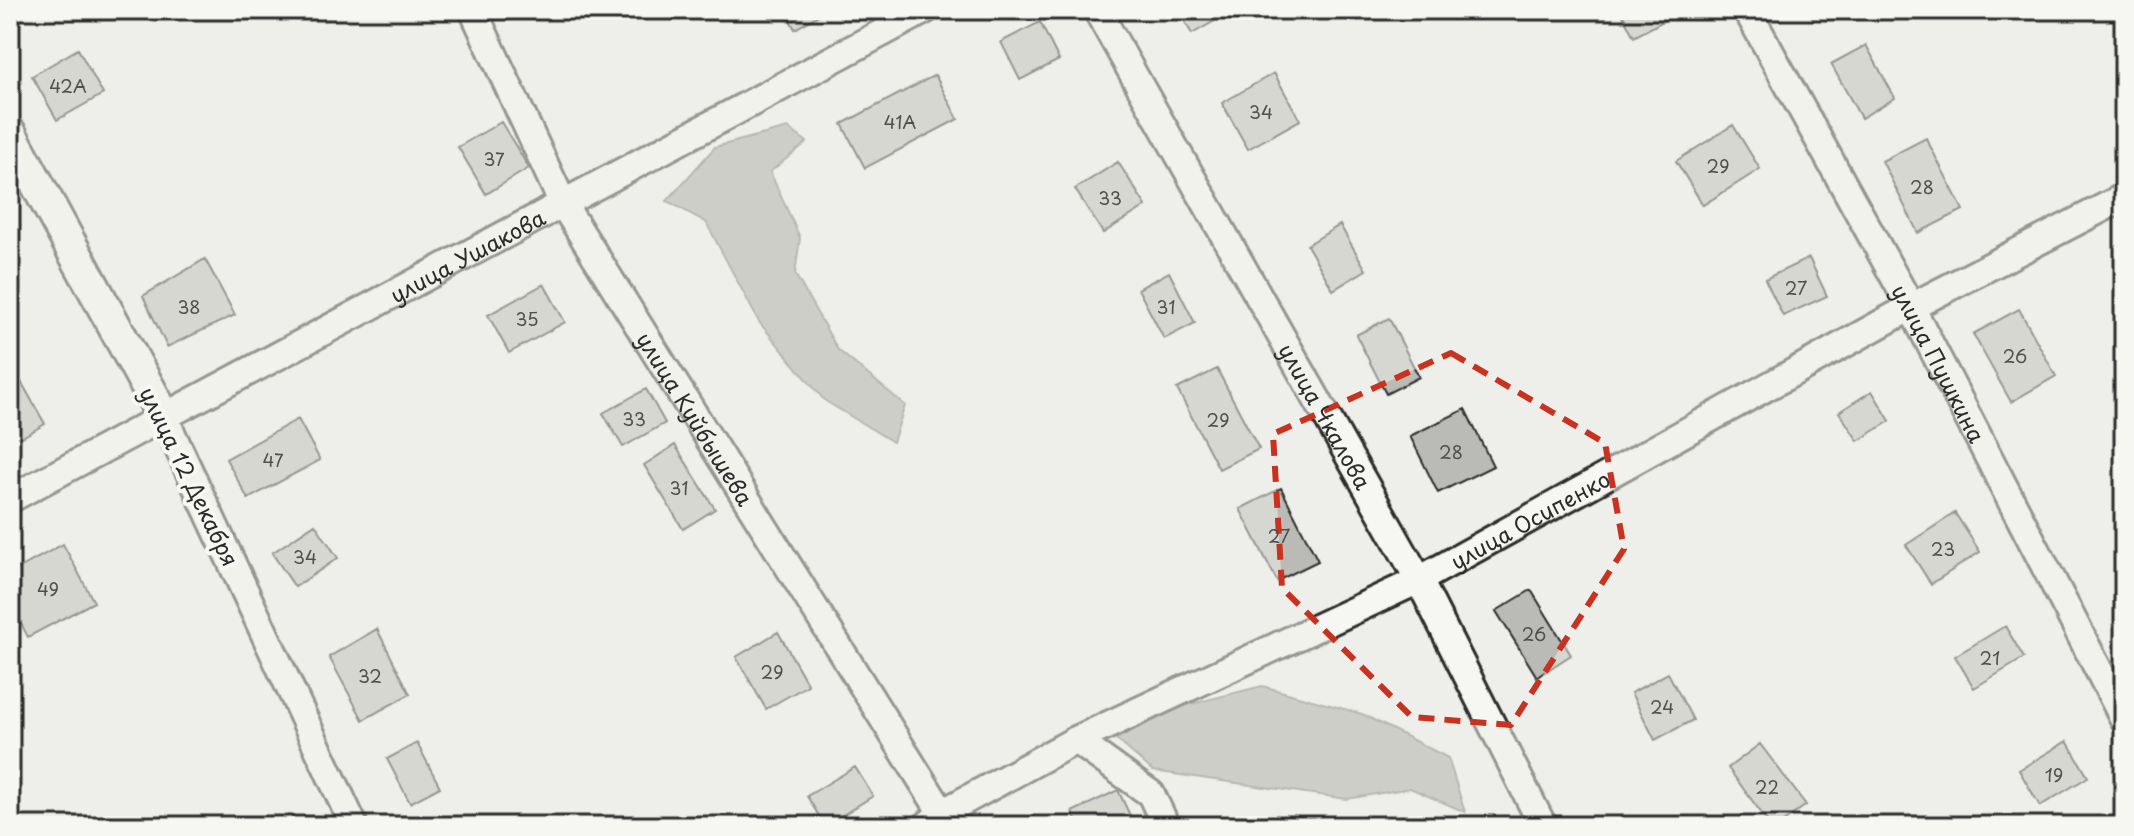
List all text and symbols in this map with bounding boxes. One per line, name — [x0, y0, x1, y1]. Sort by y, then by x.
house number: 42А — [49, 72, 87, 99]
house number: 34 — [1249, 98, 1273, 125]
house number: 41А — [884, 108, 917, 135]
house number: 37 — [483, 145, 505, 172]
house number: 29 — [1707, 152, 1729, 179]
house number: 28 — [1910, 173, 1934, 200]
house number: 33 — [1098, 184, 1122, 211]
street label: улица Ушакова — [383, 200, 551, 310]
house number: 27 — [1785, 274, 1807, 301]
street label: улица Пушкина — [1885, 277, 1995, 448]
house number: 38 — [177, 293, 201, 320]
house number: 31 — [1157, 293, 1175, 320]
house number: 35 — [515, 305, 539, 332]
street label: улица Куйбышева — [630, 325, 763, 512]
street label: улица Чкалова — [1272, 337, 1381, 495]
house number: 26 — [2003, 342, 2027, 369]
street label: улица 12 Декабря — [132, 381, 248, 571]
house number: 33 — [622, 405, 646, 432]
house number: 29 — [1207, 406, 1229, 433]
house number: 28 — [1439, 438, 1463, 465]
house number: 47 — [262, 446, 284, 473]
street label: улица Осипенко — [1444, 461, 1615, 576]
house number: 31 — [670, 474, 688, 501]
house number: 27 — [1268, 522, 1290, 549]
house number: 23 — [1931, 535, 1955, 562]
house number: 34 — [293, 543, 317, 570]
house number: 49 — [37, 575, 59, 602]
house number: 26 — [1522, 620, 1546, 647]
house number: 21 — [1980, 644, 2000, 671]
house number: 29 — [761, 658, 783, 685]
house number: 32 — [358, 662, 382, 689]
house number: 24 — [1650, 693, 1674, 720]
house number: 19 — [2045, 761, 2063, 788]
house number: 22 — [1755, 773, 1779, 800]

